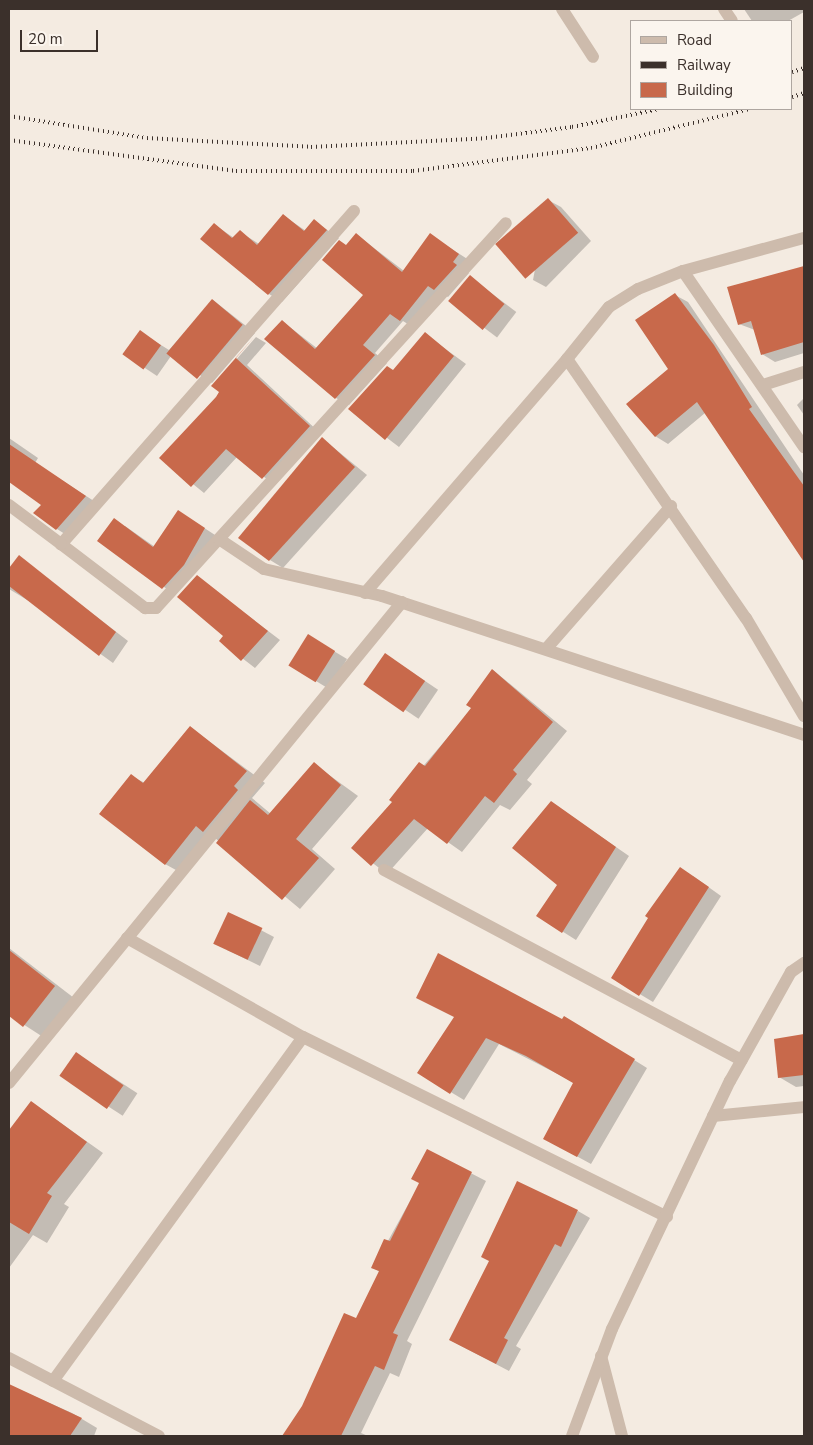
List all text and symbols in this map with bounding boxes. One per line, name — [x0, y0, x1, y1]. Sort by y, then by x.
scale bar — [22, 20, 100, 52]
legend — [630, 20, 793, 110]
text: 20 m — [28, 29, 63, 49]
text: Road — [677, 30, 712, 50]
text: Railway — [677, 55, 731, 75]
text: Building — [677, 80, 733, 100]

